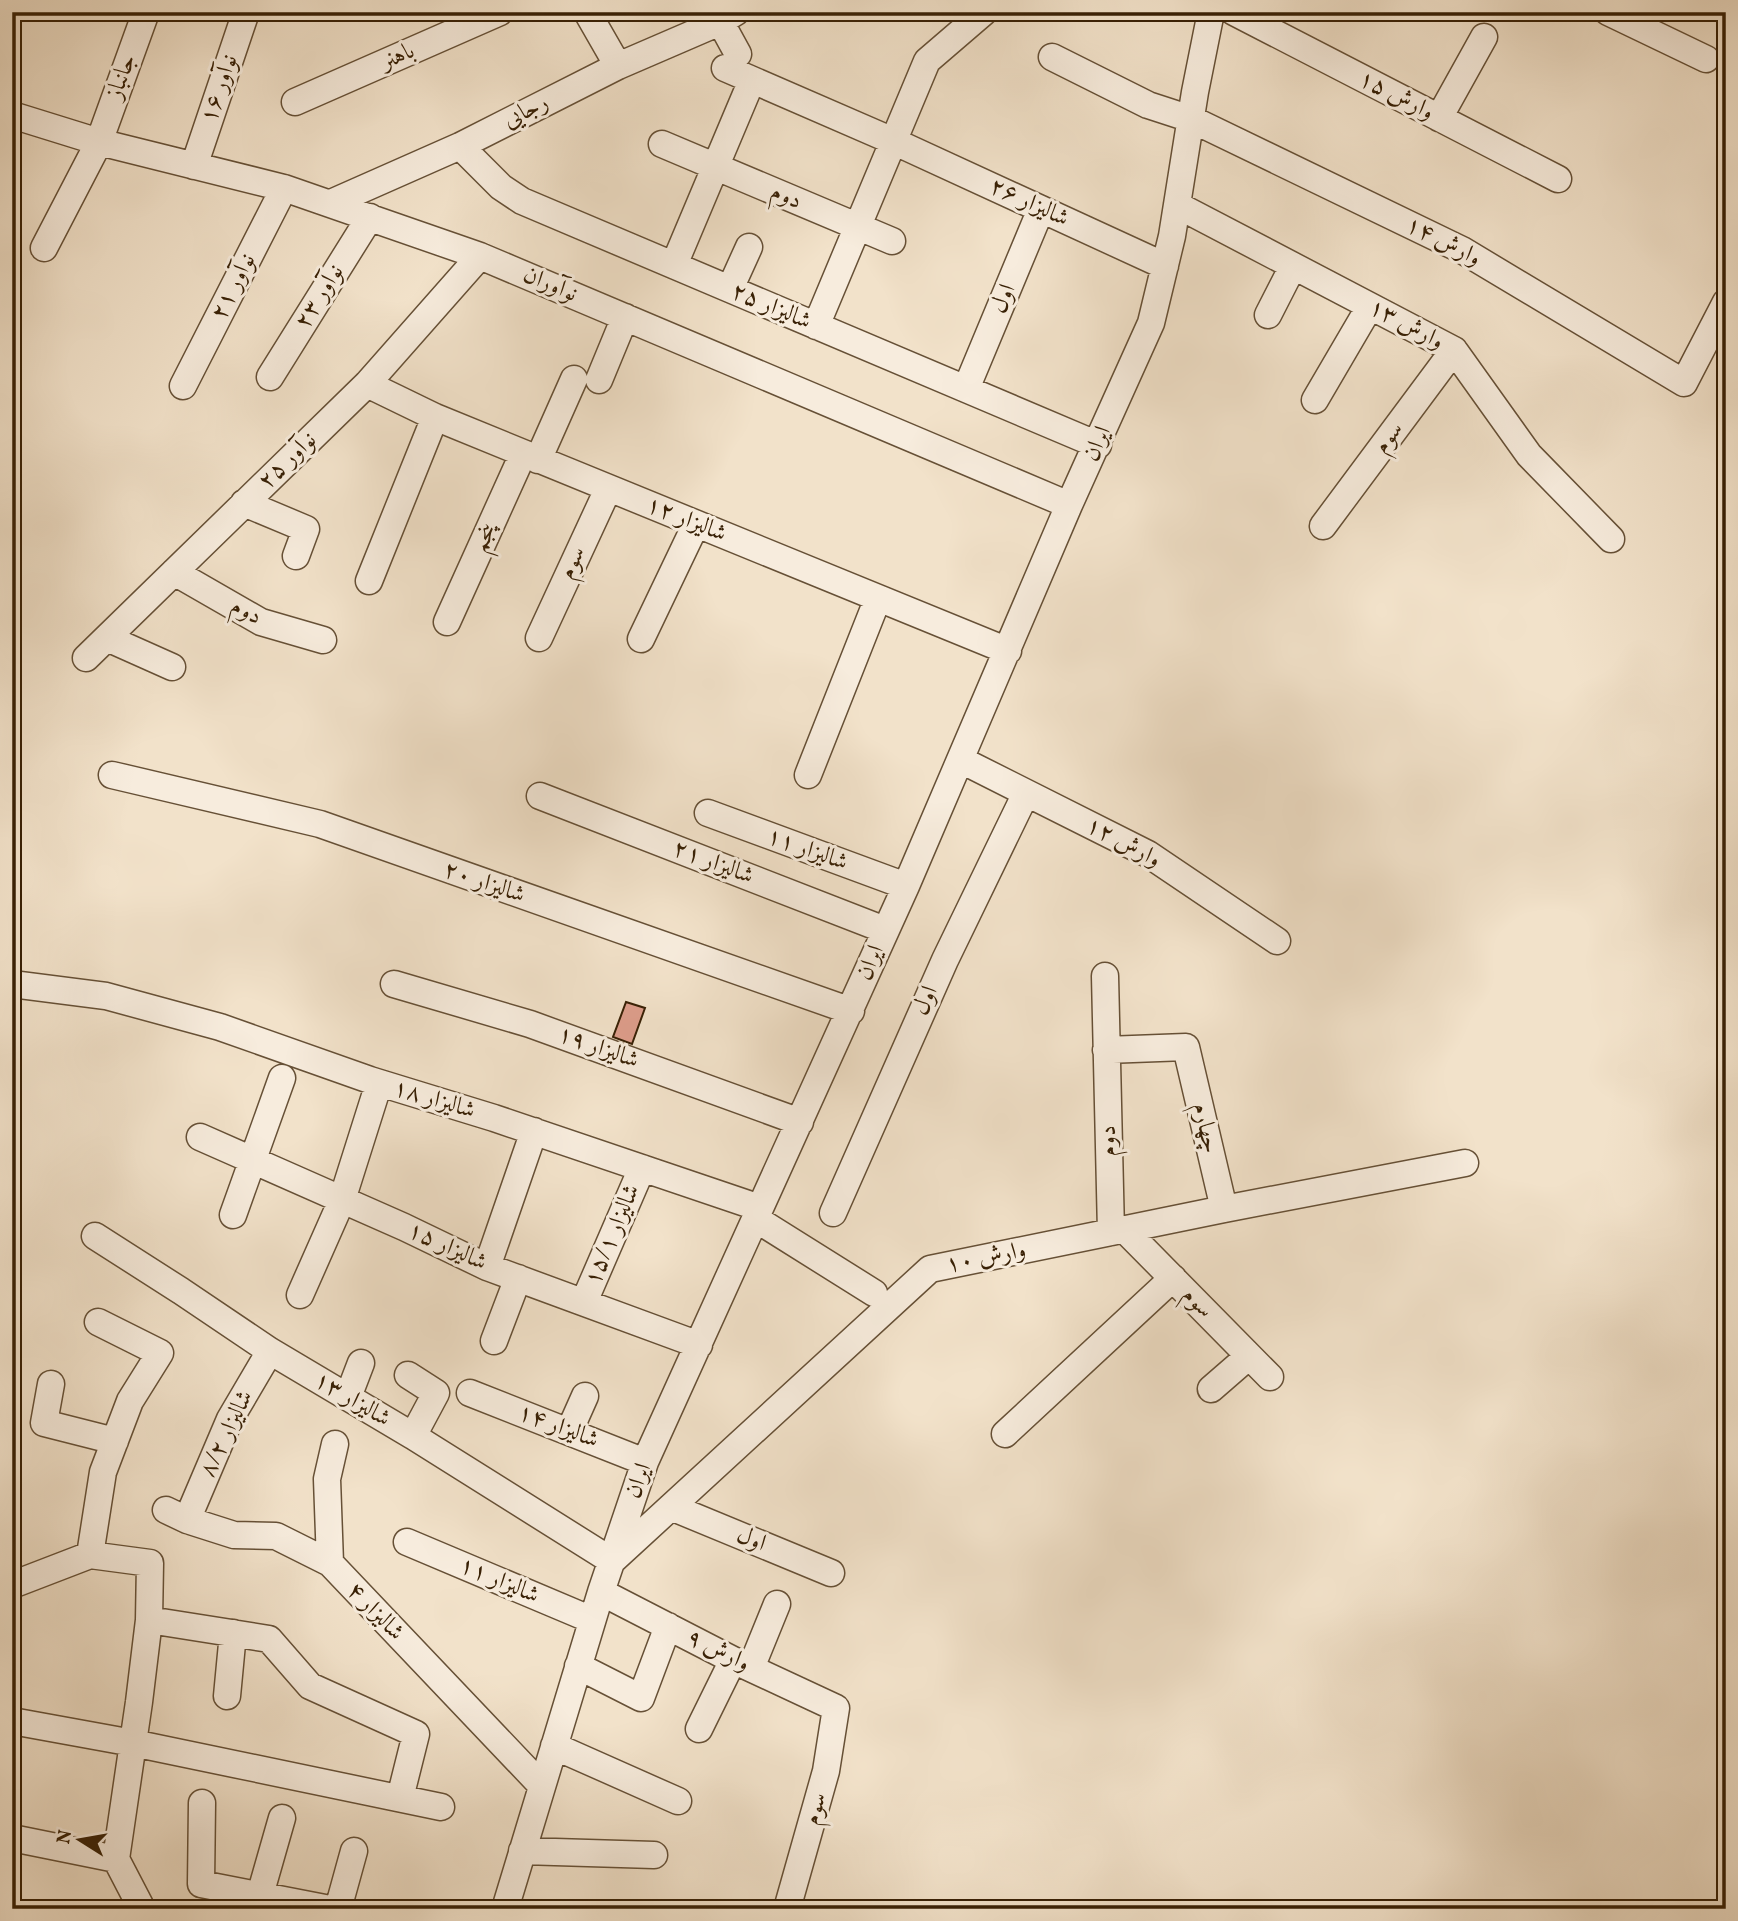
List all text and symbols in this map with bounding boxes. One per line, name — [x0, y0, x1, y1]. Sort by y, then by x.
street label: باهنر — [373, 35, 420, 81]
street label: جانباز — [98, 50, 146, 106]
street label: نوآور ۱۶ — [193, 50, 247, 128]
street label: وارش ۱۵ — [1352, 62, 1440, 130]
street label: رجایی — [497, 86, 555, 138]
street label: شالیزار ۲۶ — [984, 170, 1074, 236]
street label: دوم — [764, 175, 807, 221]
street label: وارش ۱۴ — [1399, 208, 1487, 276]
street label: نوآور ۲۱ — [203, 248, 265, 326]
street label: نوآور ۲۳ — [287, 258, 353, 336]
street label: نوآوران — [518, 258, 582, 312]
street label: شالیزار ۲۵ — [726, 275, 816, 339]
street label: اول — [983, 279, 1025, 319]
street label: وارش ۱۳ — [1362, 291, 1450, 359]
street label: سوم — [1366, 415, 1414, 463]
street label: ایران — [1075, 421, 1121, 467]
street label: نوآور ۲۵ — [251, 424, 325, 498]
street label: شالیزار ۱۲ — [641, 488, 731, 552]
street label: پنجم — [464, 516, 510, 559]
street label: سوم — [551, 541, 597, 586]
street label: دوم — [223, 590, 268, 636]
street label: وارش ۱۲ — [1079, 809, 1167, 877]
street label: شالیزار ۱۱ — [762, 820, 852, 880]
street label: شالیزار ۲۱ — [668, 832, 758, 894]
street label: شالیزار ۲۰ — [439, 853, 529, 913]
street label: ایران — [848, 940, 894, 986]
street label: اول — [905, 981, 947, 1021]
street label: شالیزار ۱۹ — [553, 1018, 643, 1078]
street label: شالیزار ۱۸ — [389, 1071, 479, 1129]
street label: چهارم — [1181, 1099, 1227, 1157]
street label: دوم — [1092, 1125, 1128, 1157]
street label: شالیزار ۱۵/۱ — [576, 1179, 650, 1291]
street label: شالیزار ۱۵ — [402, 1214, 492, 1280]
street label: وارش ۱۰ — [943, 1234, 1029, 1282]
street label: سوم — [1172, 1279, 1221, 1328]
street label: شالیزار ۱۳ — [307, 1364, 397, 1436]
street label: شالیزار ۸/۲ — [191, 1385, 263, 1483]
street label: شالیزار ۱۴ — [513, 1396, 603, 1458]
street label: ایران — [617, 1458, 661, 1504]
street label: اول — [731, 1519, 771, 1561]
street label: شالیزار ۱۱ — [454, 1549, 544, 1613]
street label: شالیزار ۴ — [338, 1575, 412, 1649]
street label: وارش ۹ — [680, 1621, 756, 1681]
street label: سوم — [795, 1789, 839, 1830]
north arrow — [46, 1806, 116, 1876]
text: N — [51, 1828, 79, 1846]

